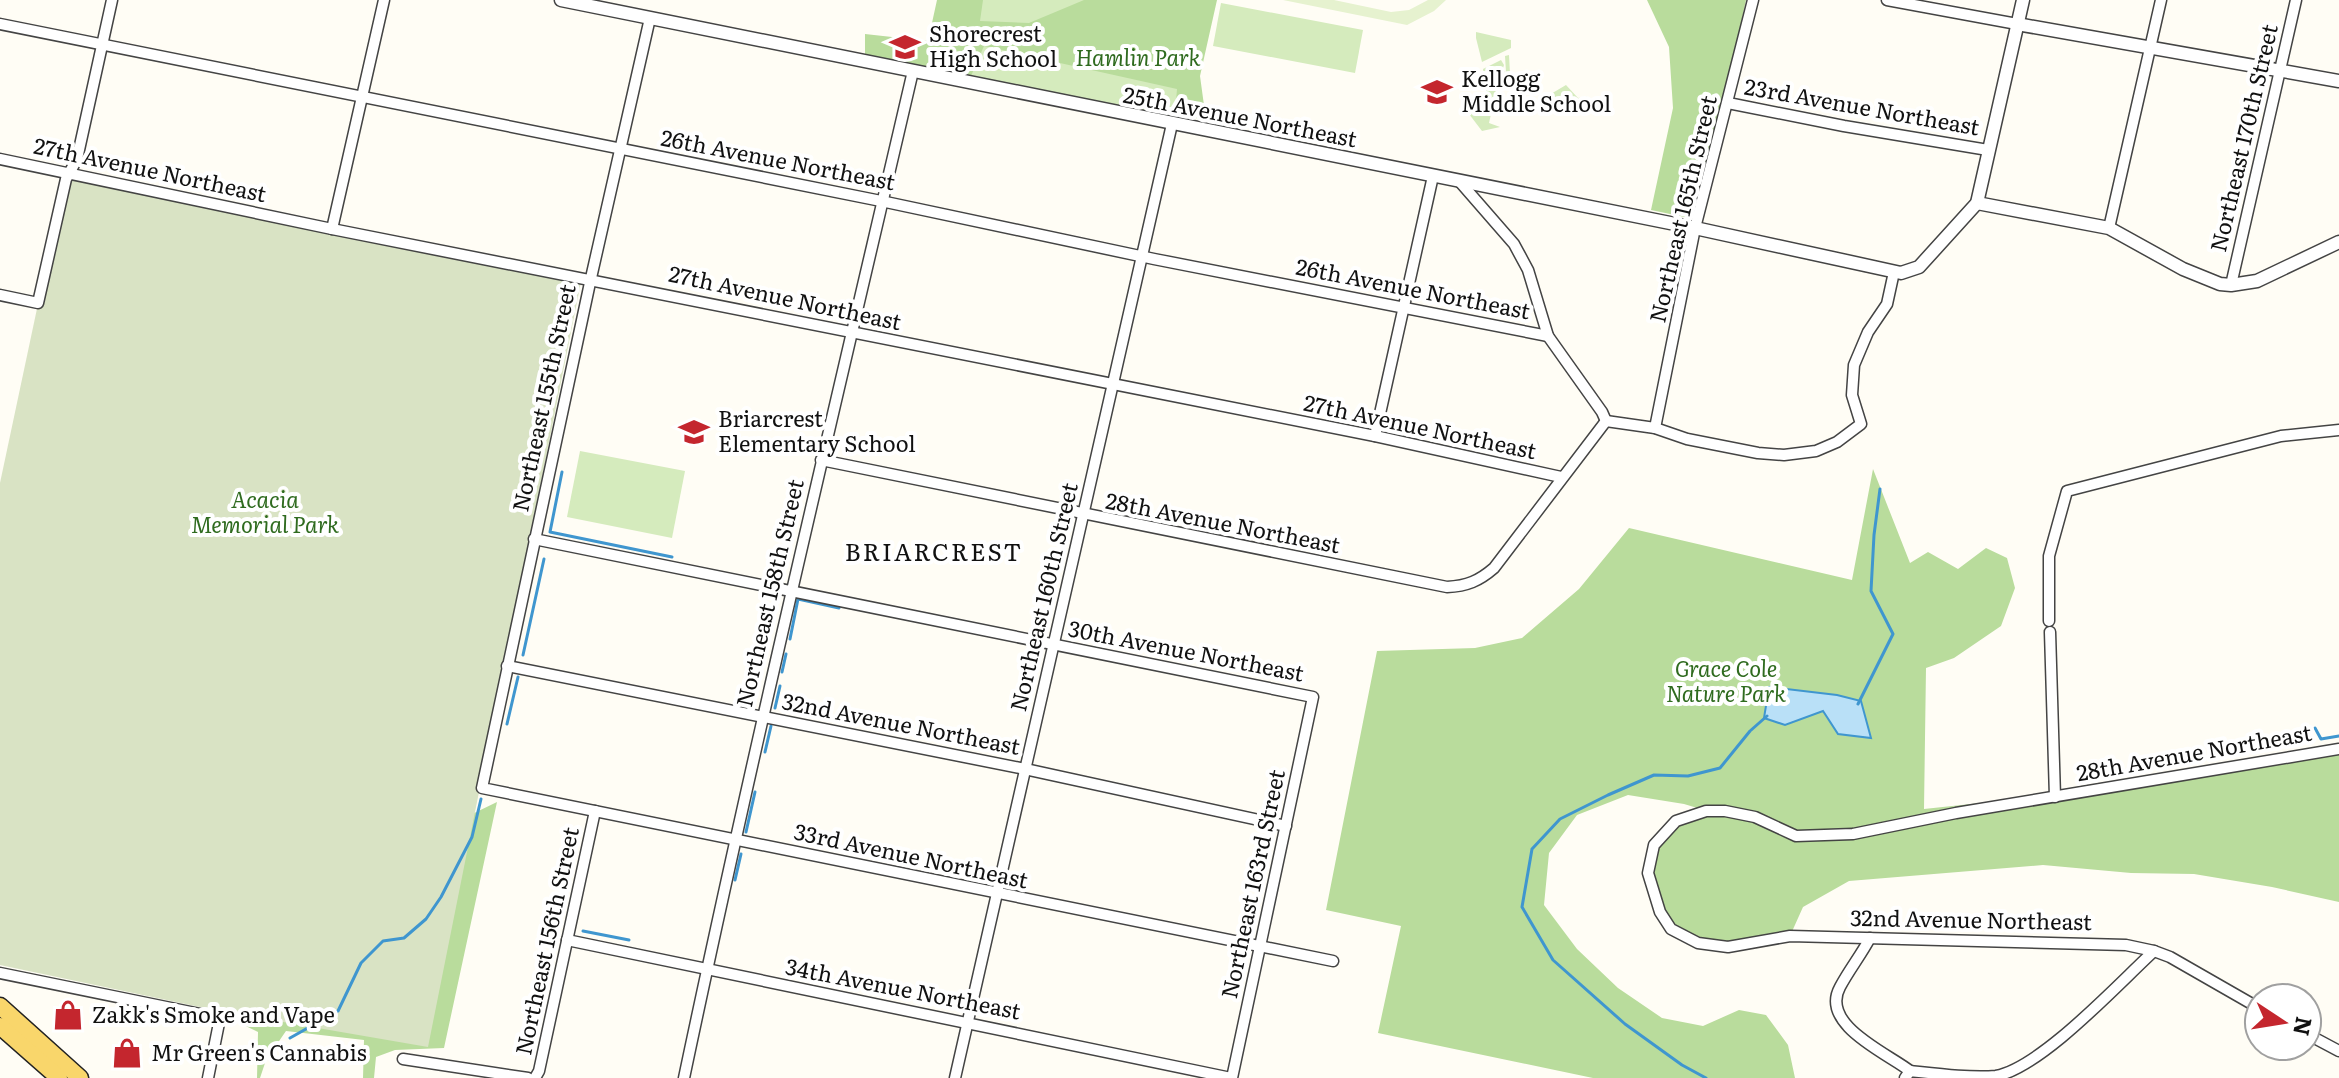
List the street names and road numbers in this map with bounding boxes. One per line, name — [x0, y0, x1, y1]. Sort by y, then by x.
street label: Northeast 170th Street — [2200, 20, 2285, 255]
street label: 23rd Avenue Northeast — [1742, 69, 1982, 142]
street label: 25th Avenue Northeast — [1121, 77, 1360, 154]
street label: Northeast 165th Street — [1639, 92, 1724, 326]
street label: 26th Avenue Northeast — [658, 120, 898, 197]
street label: 27th Avenue Northeast — [31, 128, 270, 209]
street label: 26th Avenue Northeast — [1293, 249, 1533, 326]
street label: 27th Avenue Northeast — [666, 256, 905, 337]
street label: Northeast 155th Street — [502, 281, 583, 515]
street label: 27th Avenue Northeast — [1301, 385, 1540, 466]
street label: Northeast 158th Street — [726, 475, 811, 710]
street label: Northeast 160th Street — [1000, 479, 1085, 714]
street label: 28th Avenue Northeast — [1103, 483, 1343, 560]
street label: 30th Avenue Northeast — [1066, 610, 1307, 689]
street label: 32nd Avenue Northeast — [780, 683, 1023, 762]
street label: 28th Avenue Northeast — [2074, 715, 2314, 788]
street label: Northeast 163rd Street — [1211, 766, 1292, 1001]
street label: 33rd Avenue Northeast — [791, 814, 1031, 895]
street label: Northeast 156th Street — [505, 823, 586, 1058]
street label: 32nd Avenue Northeast — [1850, 900, 2092, 937]
street label: 34th Avenue Northeast — [783, 949, 1024, 1027]

